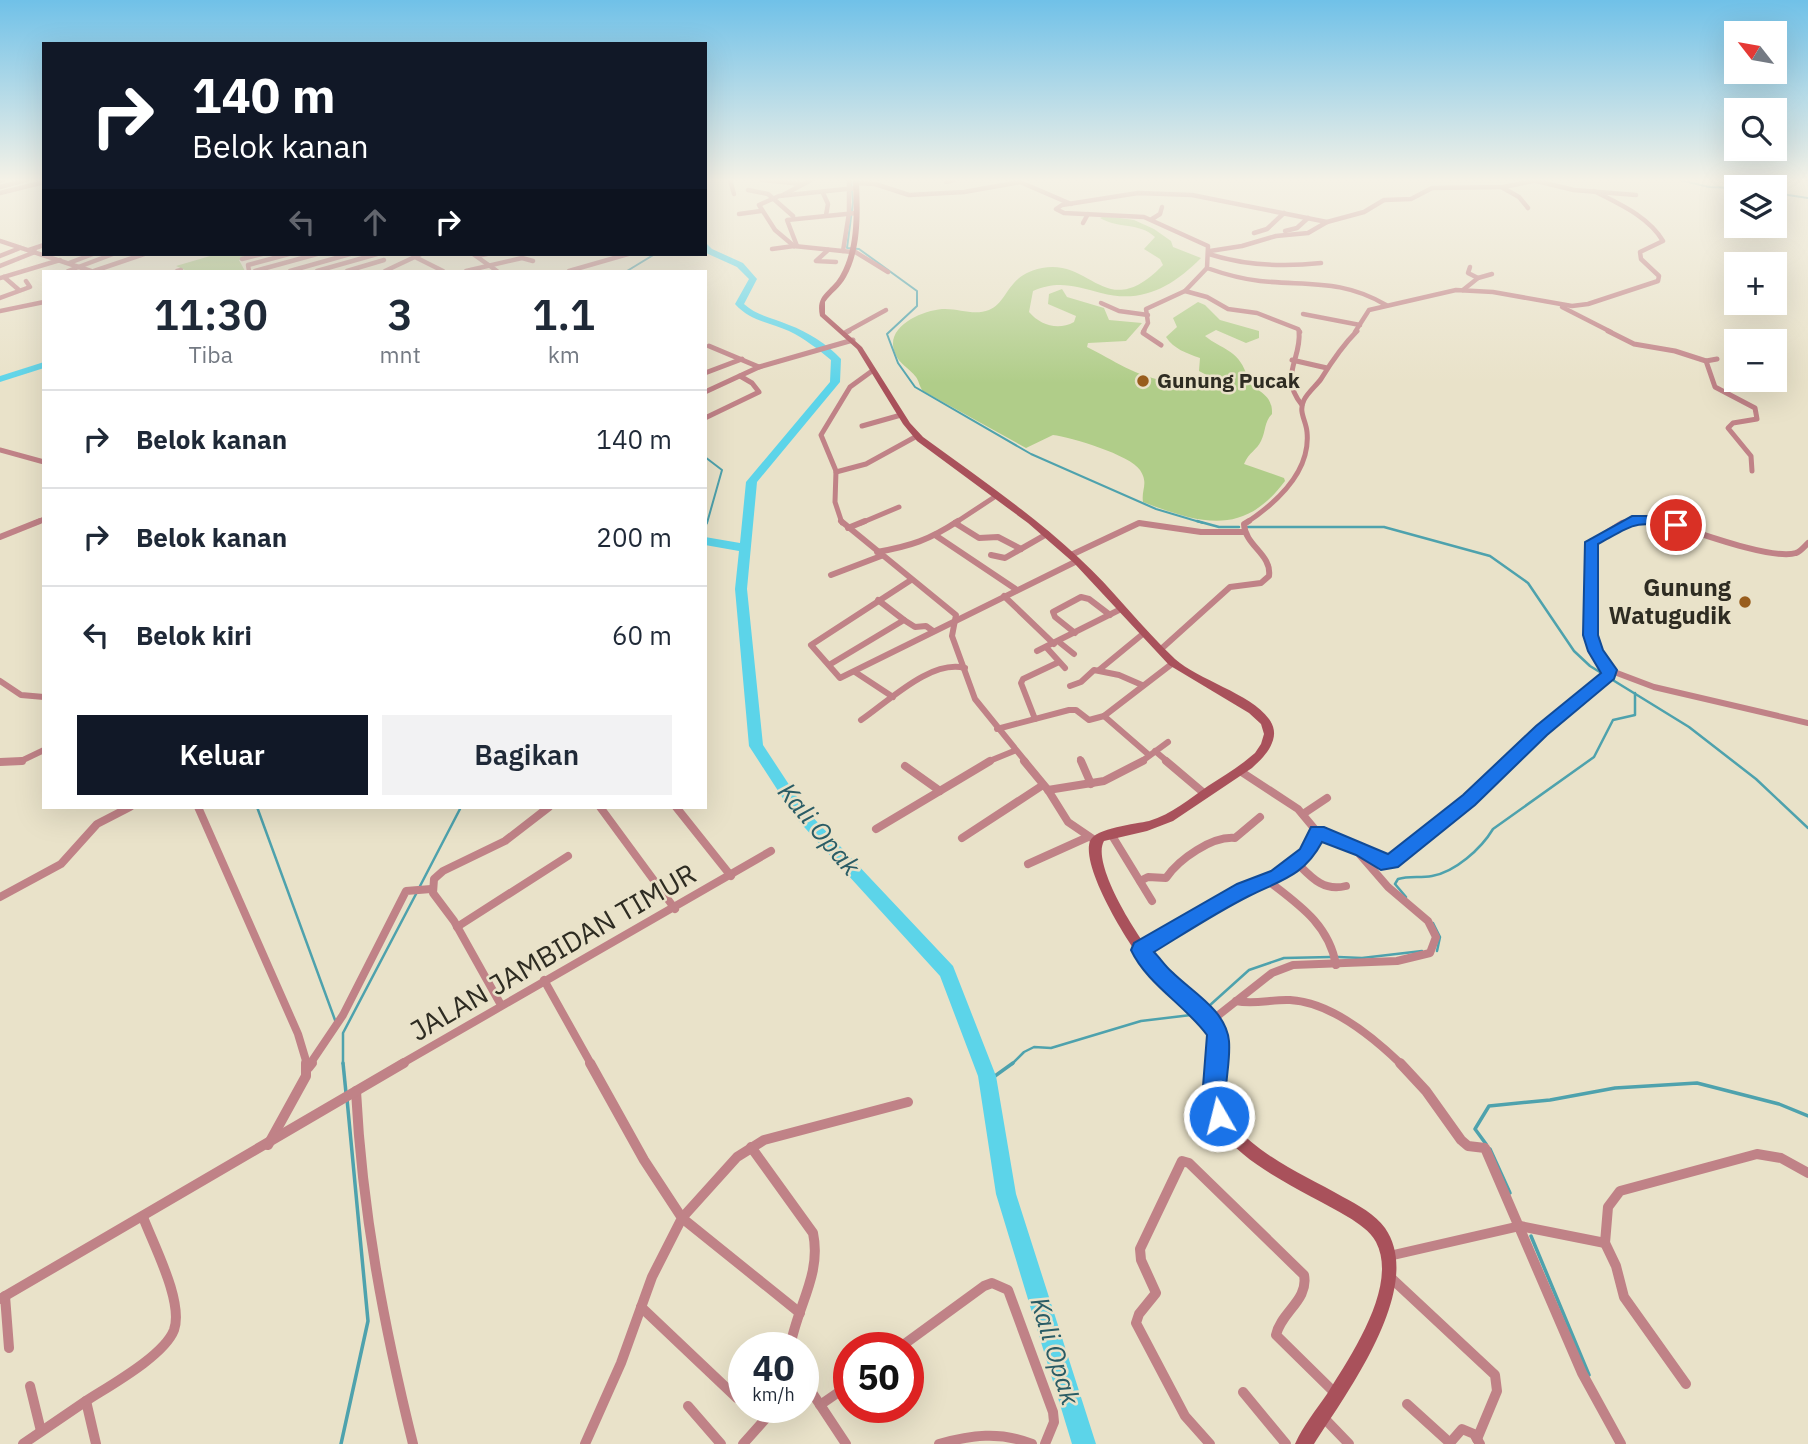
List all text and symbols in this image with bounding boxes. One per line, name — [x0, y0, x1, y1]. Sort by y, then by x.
north arrow — [1724, 21, 1787, 84]
map controls — [1724, 21, 1787, 392]
text: 140 m — [192, 63, 336, 126]
icon: right — [77, 70, 168, 161]
button: search — [1724, 98, 1787, 161]
text: Belok kanan — [192, 125, 369, 167]
button: layers — [1724, 175, 1787, 238]
icon: left — [283, 203, 321, 241]
icon: ahead — [356, 203, 394, 241]
icon: right — [429, 203, 467, 241]
button: + — [1724, 252, 1787, 315]
text: 11:30 — [154, 287, 268, 342]
text: 3 — [387, 287, 413, 342]
text: 1.1 — [532, 287, 595, 342]
button: − — [1724, 329, 1787, 392]
text: Tiba — [188, 339, 233, 369]
text: mnt — [379, 339, 421, 369]
text: km — [548, 339, 580, 369]
place label: Gunung Pucak — [1157, 366, 1301, 394]
marker: Gunung Pucak — [1135, 373, 1151, 389]
icon: right — [77, 420, 115, 458]
text: Belok kanan — [136, 422, 287, 456]
text: 140 m — [596, 422, 672, 456]
pin — [1646, 495, 1706, 555]
icon: arrive — [1657, 506, 1695, 544]
icon: right — [77, 518, 115, 556]
text: Belok kanan — [136, 520, 287, 554]
text: 200 m — [596, 520, 672, 554]
place label: Gunung Watugudik — [1609, 571, 1732, 631]
marker: Gunung Watugudik — [1737, 594, 1753, 610]
icon: left — [77, 616, 115, 654]
text: Belok kiri — [136, 618, 252, 652]
text: 60 m — [612, 618, 672, 652]
button: Keluar — [77, 715, 368, 795]
button: Bagikan — [382, 715, 672, 795]
water label: Kali Opak — [771, 775, 869, 882]
street label: JALAN JAMBIDAN TIMUR — [403, 854, 703, 1049]
position arrow — [1182, 1079, 1256, 1153]
water label: Kali Opak — [1023, 1293, 1089, 1409]
speed limit sign: 50 — [833, 1332, 924, 1423]
text: 40 — [752, 1345, 795, 1391]
text: km/h — [752, 1383, 795, 1406]

